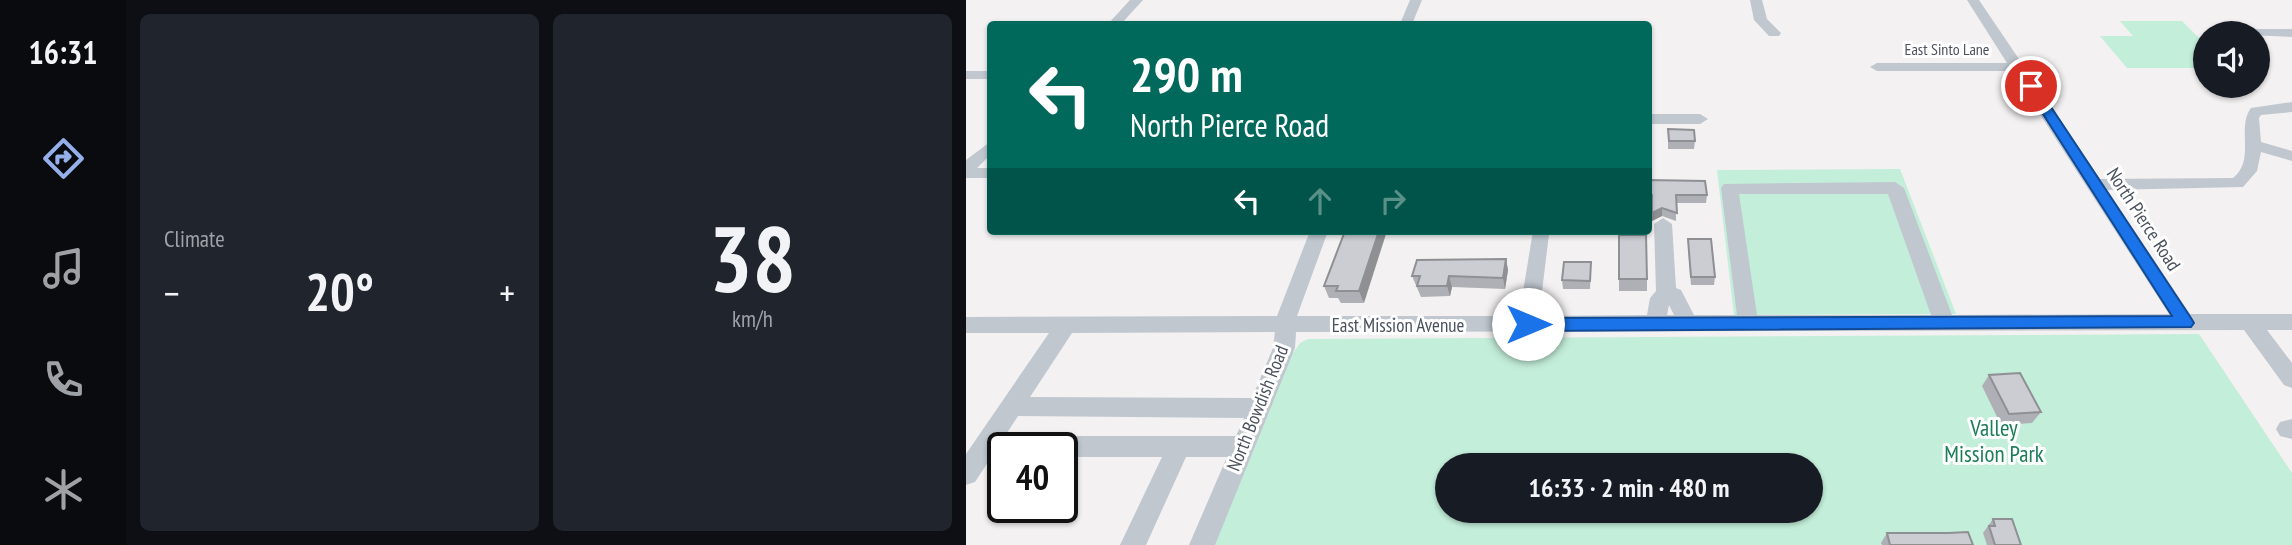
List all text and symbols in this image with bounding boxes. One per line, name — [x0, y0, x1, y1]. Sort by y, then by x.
map controls — [2193, 21, 2270, 98]
button: sound — [2193, 21, 2270, 98]
text: 16:31 — [28, 31, 98, 73]
street label: East Sinto Lane — [1905, 39, 1989, 59]
text: 290 m — [1130, 42, 1243, 106]
icon: left — [1015, 49, 1106, 140]
pin — [2001, 56, 2061, 116]
icon: arrive — [2012, 67, 2050, 105]
text: North Pierce Road — [1130, 104, 1329, 146]
icon: directions — [39, 134, 88, 183]
street label: North Pierce Road — [2102, 163, 2186, 275]
icon: left — [1228, 182, 1266, 220]
icon: ahead — [1301, 182, 1339, 220]
icon: right — [1374, 182, 1412, 220]
text: 38 — [709, 199, 796, 317]
text: Climate — [164, 224, 225, 253]
icon: music — [39, 244, 88, 293]
text: 20° — [305, 258, 374, 325]
text: − — [164, 268, 180, 317]
text: + — [499, 268, 515, 317]
position arrow — [1491, 287, 1565, 361]
text: km/h — [732, 304, 773, 333]
street label: East Mission Avenue — [1332, 313, 1465, 337]
street label: North Bowdish Road — [1221, 342, 1293, 474]
icon: phone — [39, 355, 88, 404]
park label: Valley Mission Park — [1944, 413, 2044, 468]
speed limit sign: 40 — [987, 432, 1078, 523]
icon: climate — [39, 465, 88, 514]
text: 16:33 · 2 min · 480 m — [1529, 471, 1729, 504]

